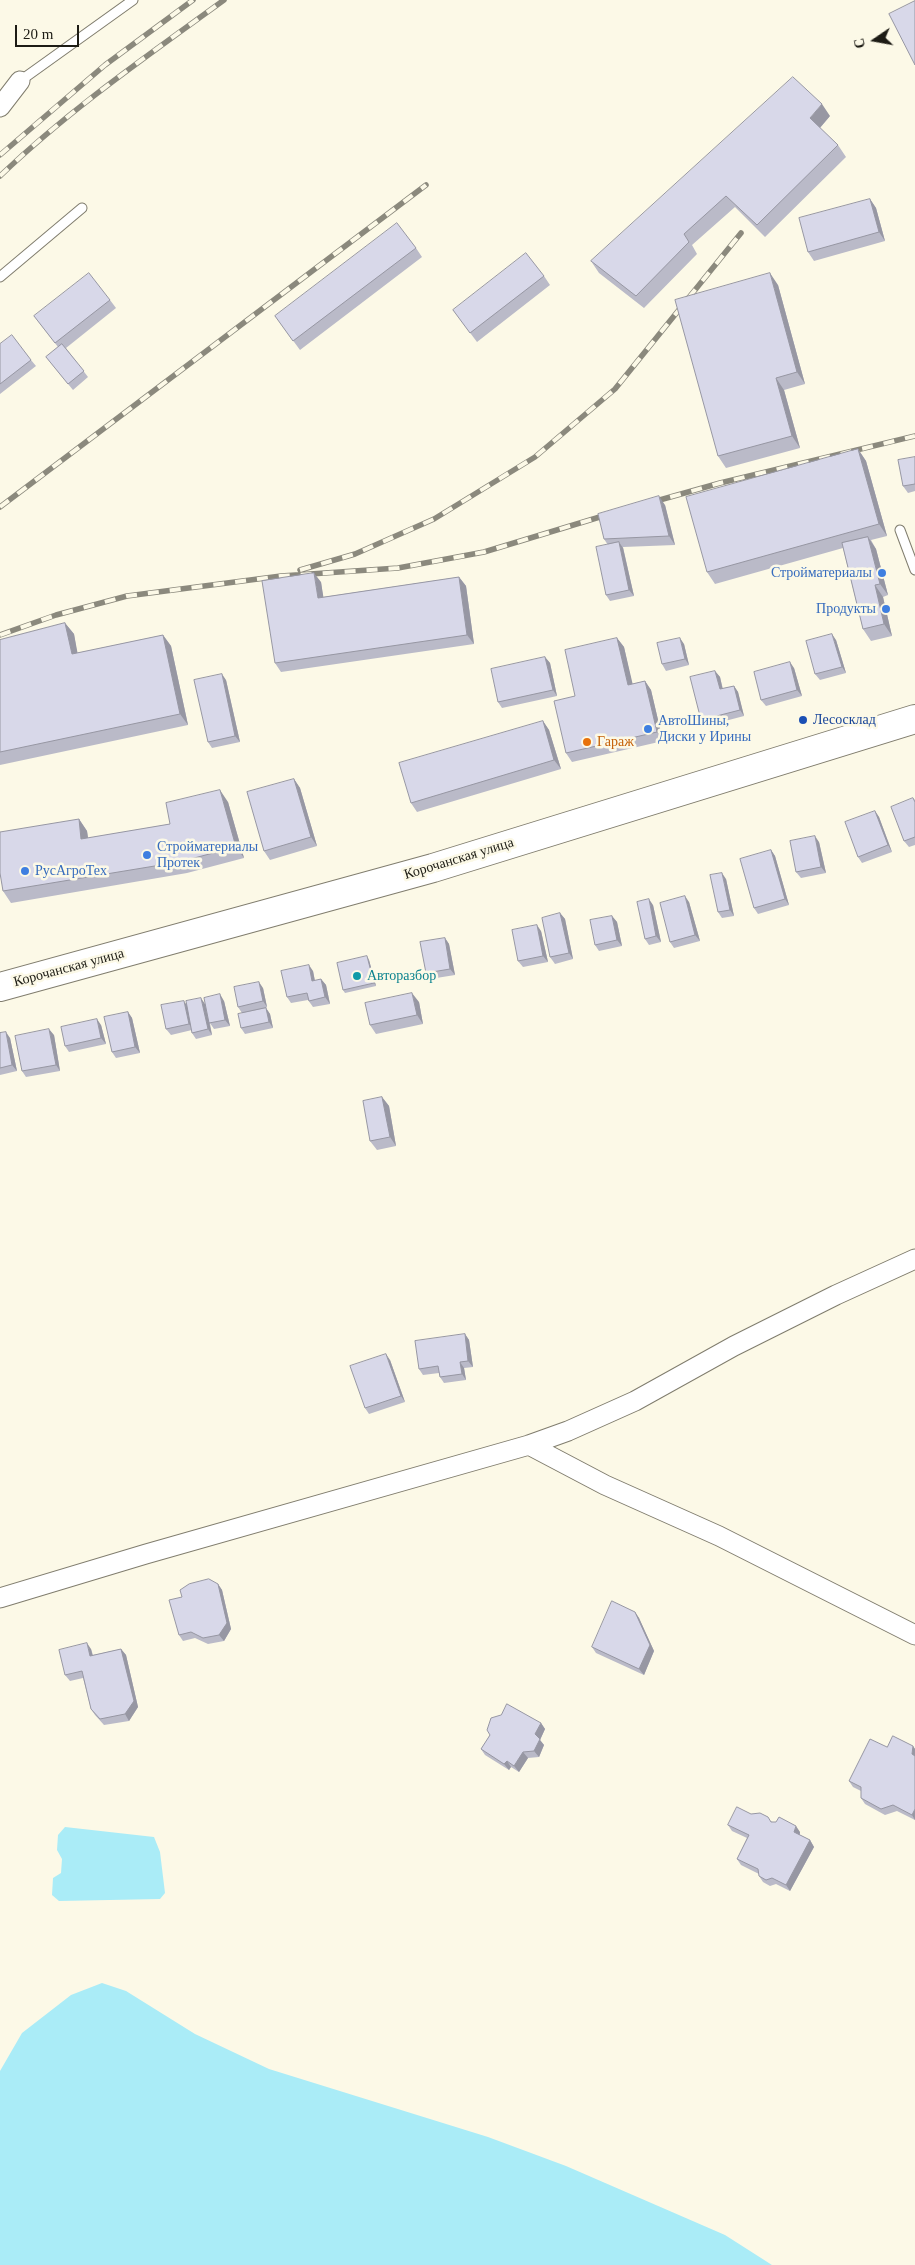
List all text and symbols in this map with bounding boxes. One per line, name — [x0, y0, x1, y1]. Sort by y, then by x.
scale bar — [18, 15, 81, 47]
north arrow — [850, 15, 900, 65]
text: 20 m — [23, 26, 53, 42]
text: С — [851, 37, 868, 50]
place label: Стройматериалы — [771, 565, 872, 581]
marker: Стройматериалы — [876, 567, 888, 579]
place label: Продукты — [816, 601, 876, 617]
marker: Продукты — [880, 603, 892, 615]
place label: Лесосклад — [813, 712, 876, 728]
place label: АвтоШины, Диски у Ирины — [658, 713, 751, 746]
marker: Лесосклад — [797, 714, 809, 726]
marker: АвтоШины, Диски у Ирины — [642, 723, 654, 735]
place label: Гараж — [597, 734, 634, 750]
marker: Гараж — [581, 736, 593, 748]
street label: Корочанская улица — [402, 834, 516, 884]
place label: Стройматериалы Протек — [157, 839, 258, 872]
marker: Стройматериалы Протек — [141, 849, 153, 861]
place label: РусАгроТех — [35, 863, 107, 879]
marker: РусАгроТех — [19, 865, 31, 877]
street label: Корочанская улица — [12, 945, 126, 991]
place label: Авторазбор — [367, 968, 436, 984]
marker: Авторазбор — [351, 970, 363, 982]

